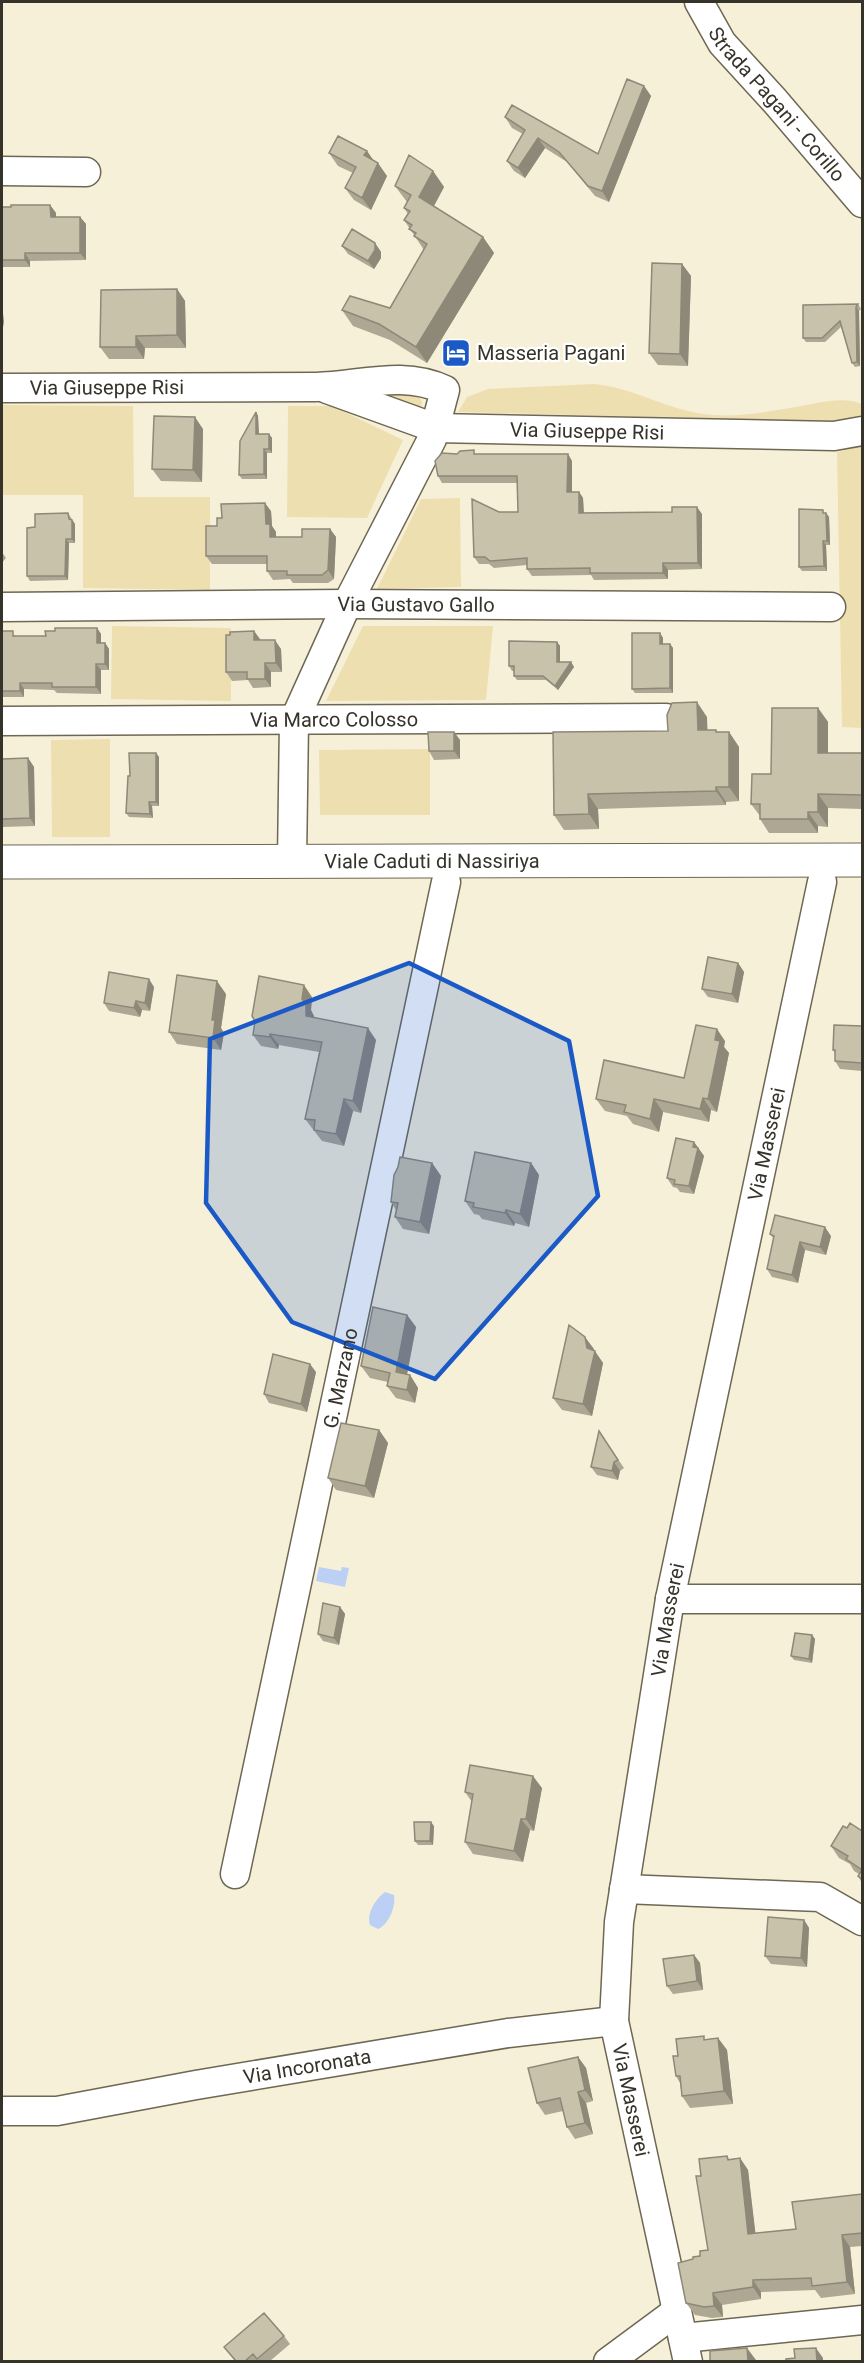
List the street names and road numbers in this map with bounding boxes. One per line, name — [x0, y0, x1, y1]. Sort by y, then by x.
street label: Strada Pagani - Corillo — [703, 23, 850, 186]
street label: Via Giuseppe Risi — [30, 375, 184, 400]
street label: Via Giuseppe Risi — [510, 418, 665, 445]
street label: Via Gustavo Gallo — [337, 592, 495, 617]
street label: Via Marco Colosso — [250, 707, 418, 732]
street label: Viale Caduti di Nassiriya — [324, 849, 540, 873]
street label: Via Masserei — [743, 1085, 790, 1203]
street label: G. Marzano — [318, 1326, 363, 1431]
street label: Via Masserei — [646, 1561, 689, 1679]
street label: Via Masserei — [607, 2041, 655, 2159]
street label: Via Incoronata — [241, 2044, 373, 2089]

